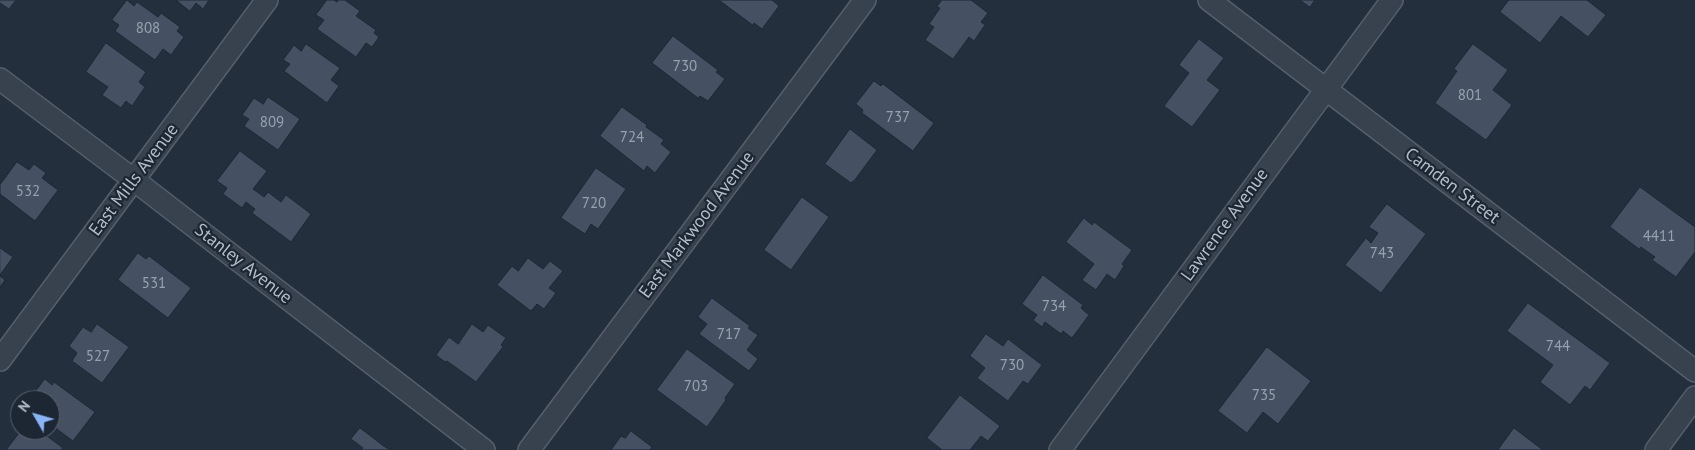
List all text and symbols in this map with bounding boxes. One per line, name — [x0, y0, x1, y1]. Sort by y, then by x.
house number: 808 — [136, 20, 160, 38]
house number: 730 — [673, 58, 697, 76]
house number: 801 — [1458, 87, 1482, 105]
house number: 737 — [886, 109, 910, 127]
house number: 809 — [260, 114, 284, 132]
street label: East Mills Avenue — [85, 119, 183, 241]
house number: 724 — [620, 129, 644, 147]
street label: Camden Street — [1400, 143, 1504, 229]
street label: East Markwood Avenue — [635, 147, 759, 303]
street label: Lawrence Avenue — [1177, 164, 1273, 286]
house number: 532 — [16, 183, 40, 201]
house number: 720 — [582, 195, 606, 213]
street label: Stanley Avenue — [190, 219, 296, 309]
house number: 4411 — [1643, 228, 1675, 246]
house number: 743 — [1370, 245, 1394, 263]
house number: 531 — [142, 275, 166, 293]
house number: 734 — [1042, 298, 1066, 316]
house number: 717 — [717, 326, 741, 344]
house number: 744 — [1546, 338, 1570, 356]
house number: 527 — [86, 348, 110, 366]
house number: 730 — [1000, 357, 1024, 375]
house number: 703 — [684, 378, 708, 396]
house number: 735 — [1252, 387, 1276, 405]
north arrow — [10, 390, 60, 440]
text: N — [14, 397, 34, 416]

